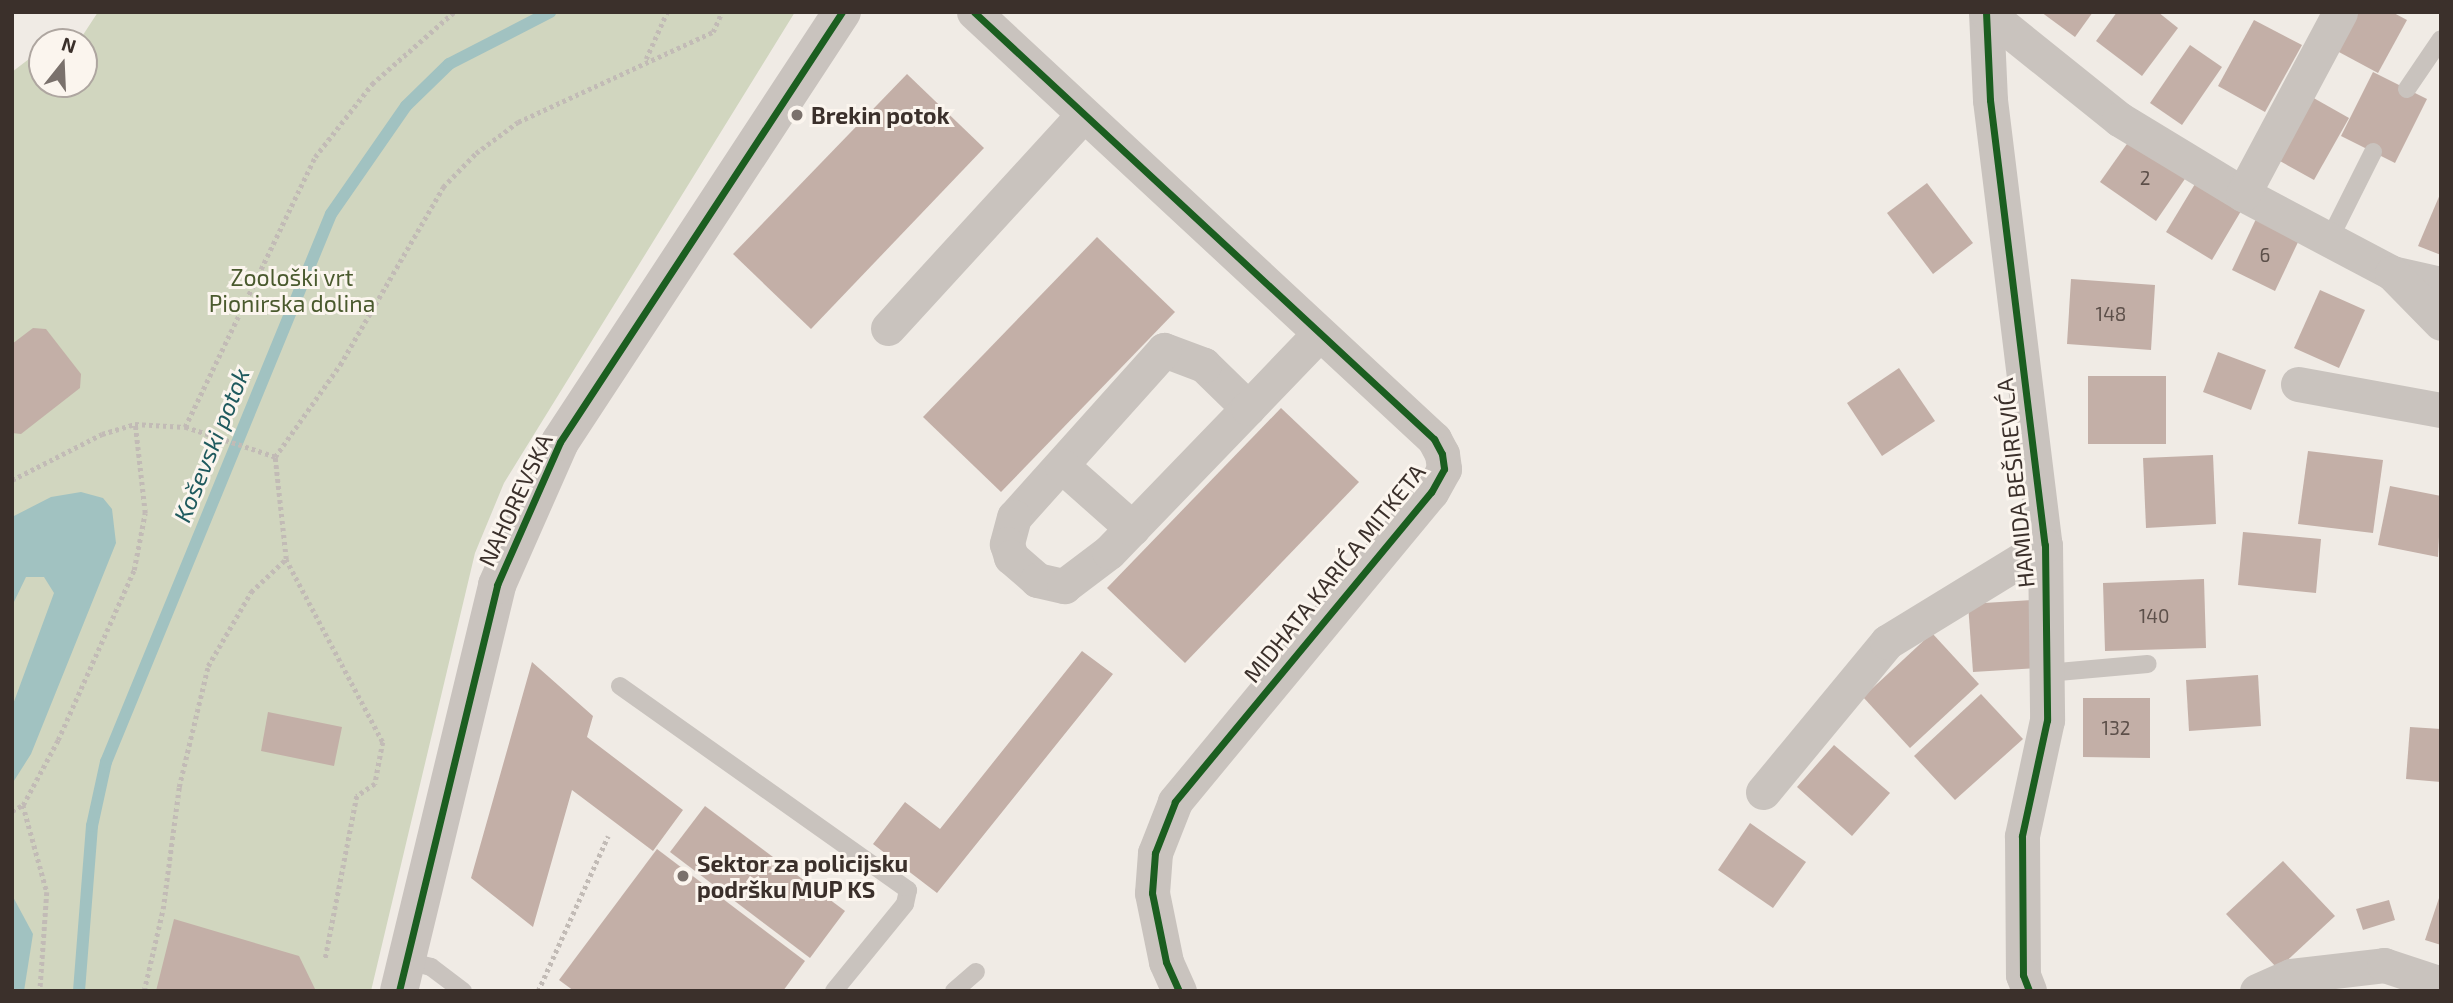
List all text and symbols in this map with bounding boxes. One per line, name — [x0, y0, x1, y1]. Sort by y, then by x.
north arrow — [28, 28, 98, 98]
text: N — [59, 31, 79, 58]
place label: Brekin potok — [811, 101, 949, 129]
marker: Brekin potok — [789, 107, 805, 123]
house number: 2 — [2140, 167, 2150, 189]
house number: 6 — [2260, 244, 2270, 266]
park label: Zoološki vrt Pionirska dolina — [209, 263, 375, 317]
house number: 148 — [2096, 303, 2126, 325]
water label: Koševski potok — [167, 364, 255, 526]
street label: HAMIDA BEŠIREVIĆA — [1990, 377, 2040, 589]
street label: NAHOREVSKA — [472, 429, 558, 571]
street label: MIDHATA KARIĆA MITKETA — [1237, 458, 1431, 688]
house number: 140 — [2139, 605, 2169, 627]
house number: 132 — [2102, 717, 2130, 739]
place label: Sektor za policijsku podršku MUP KS — [697, 849, 909, 903]
marker: Sektor za policijsku podršku MUP KS — [675, 868, 691, 884]

